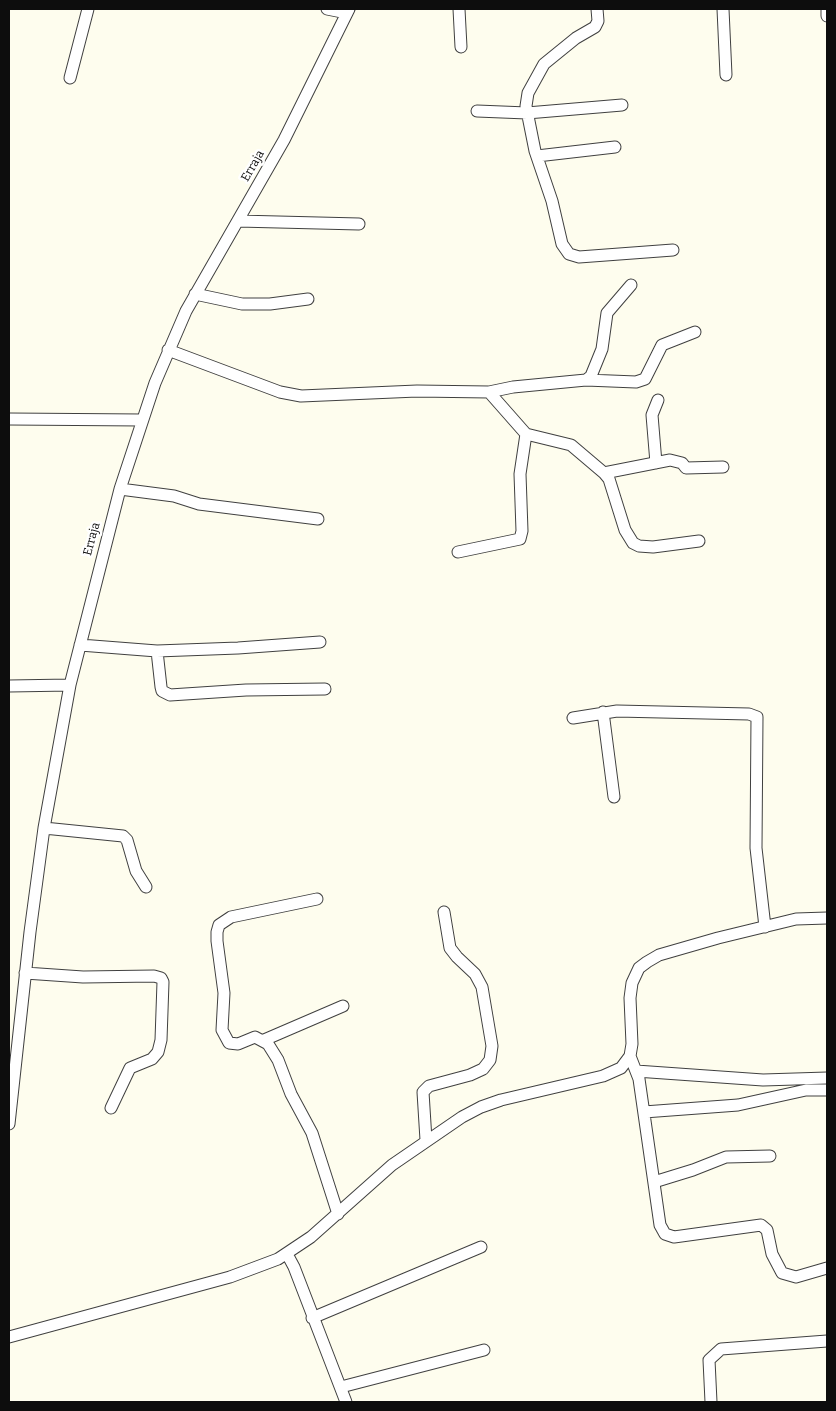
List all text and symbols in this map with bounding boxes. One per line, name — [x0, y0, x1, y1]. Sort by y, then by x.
street label: Erraja — [238, 148, 268, 184]
street label: Erraja — [81, 521, 103, 557]

